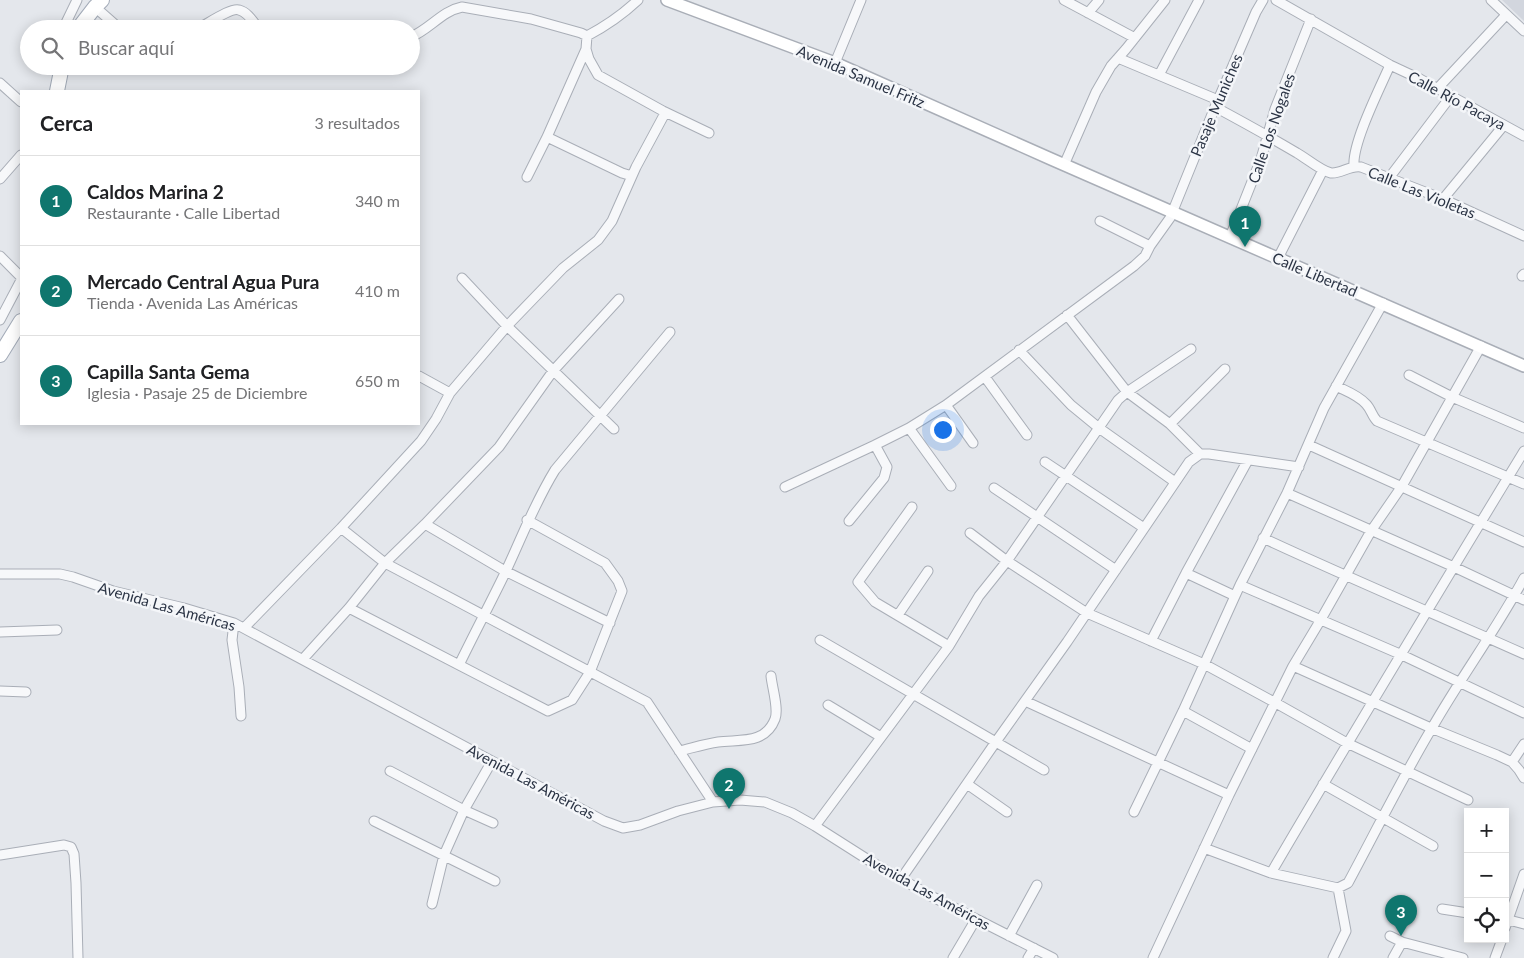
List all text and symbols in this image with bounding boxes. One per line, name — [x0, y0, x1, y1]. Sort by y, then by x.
search box — [20, 20, 420, 75]
icon: search — [38, 34, 66, 62]
text: Buscar aquí — [78, 36, 174, 59]
street label: Avenida Samuel Fritz — [794, 41, 928, 111]
street label: Pasaje Muniches — [1186, 51, 1246, 159]
street label: Calle Río Pacaya — [1405, 67, 1509, 133]
street label: Calle Los Nogales — [1244, 71, 1298, 185]
text: Cerca — [40, 110, 93, 135]
text: 3 resultados — [314, 113, 400, 132]
street label: Calle Las Violetas — [1366, 162, 1478, 222]
text: Caldos Marina 2 — [87, 180, 224, 203]
text: 1 — [51, 191, 61, 210]
text: 340 m — [355, 191, 400, 210]
text: Restaurante · Calle Libertad — [87, 203, 280, 222]
pin: 1 — [1229, 206, 1261, 247]
street label: Calle Libertad — [1270, 248, 1360, 300]
text: Mercado Central Agua Pura — [87, 270, 319, 293]
text: 2 — [51, 281, 61, 300]
text: 410 m — [355, 281, 400, 300]
text: Tienda · Avenida Las Américas — [87, 293, 298, 312]
text: Capilla Santa Gema — [87, 360, 250, 383]
text: 3 — [51, 371, 61, 390]
text: 650 m — [355, 371, 400, 390]
text: Iglesia · Pasaje 25 de Diciembre — [87, 383, 307, 402]
your location — [930, 417, 956, 443]
street label: Avenida Las Américas — [96, 578, 238, 634]
street label: Avenida Las Américas — [464, 740, 598, 822]
pin: 2 — [713, 768, 745, 809]
map controls — [1464, 808, 1509, 943]
button: + — [1464, 808, 1509, 853]
street label: Avenida Las Américas — [860, 849, 994, 933]
button: − — [1464, 853, 1509, 898]
pin: 3 — [1385, 895, 1417, 936]
button: locate — [1464, 898, 1509, 943]

